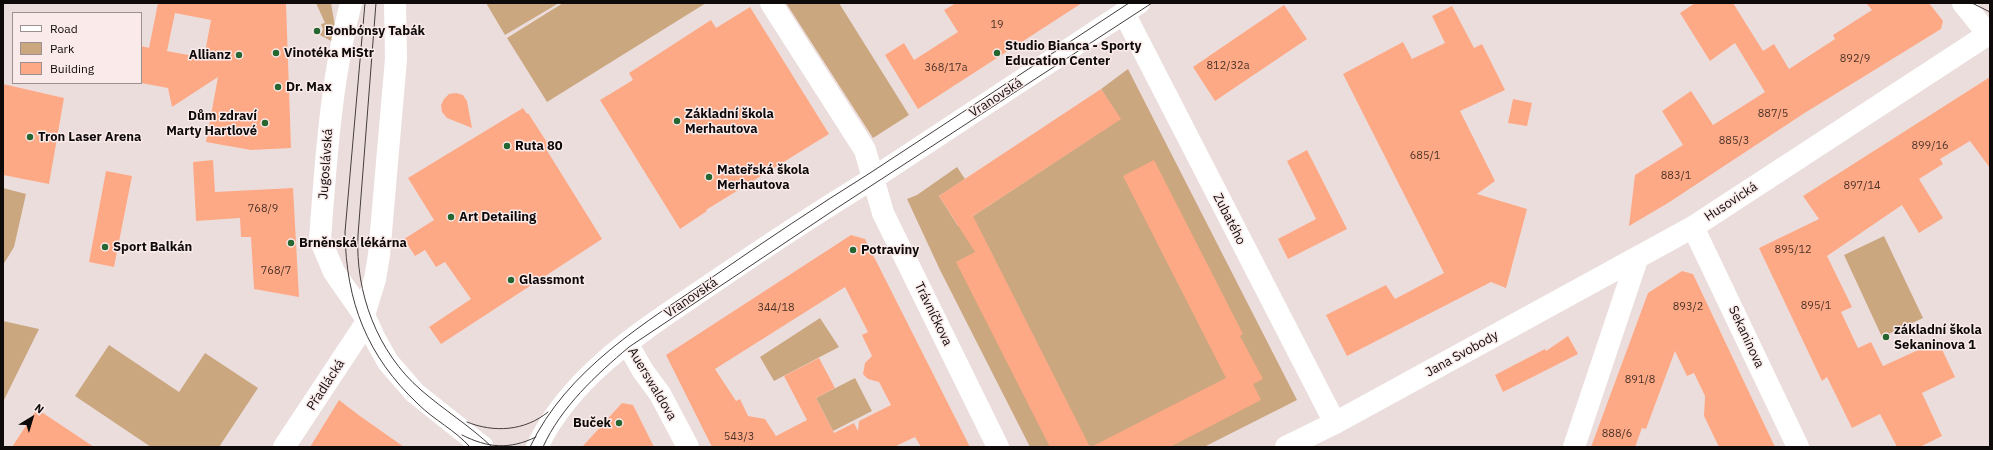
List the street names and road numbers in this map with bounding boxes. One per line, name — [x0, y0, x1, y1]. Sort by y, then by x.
street label: Vranovská — [966, 75, 1026, 121]
street label: Jugoslávská — [316, 128, 336, 200]
street label: Husovická — [1702, 179, 1760, 225]
street label: Zubatého — [1209, 191, 1249, 247]
street label: Vranovská — [662, 275, 720, 321]
street label: Trávníčkova — [911, 280, 955, 348]
street label: Sekaninova — [1725, 303, 1767, 371]
street label: Jana Svobody — [1423, 328, 1501, 380]
street label: Auerswaldova — [624, 345, 680, 423]
street label: Přadlácká — [304, 357, 348, 413]

